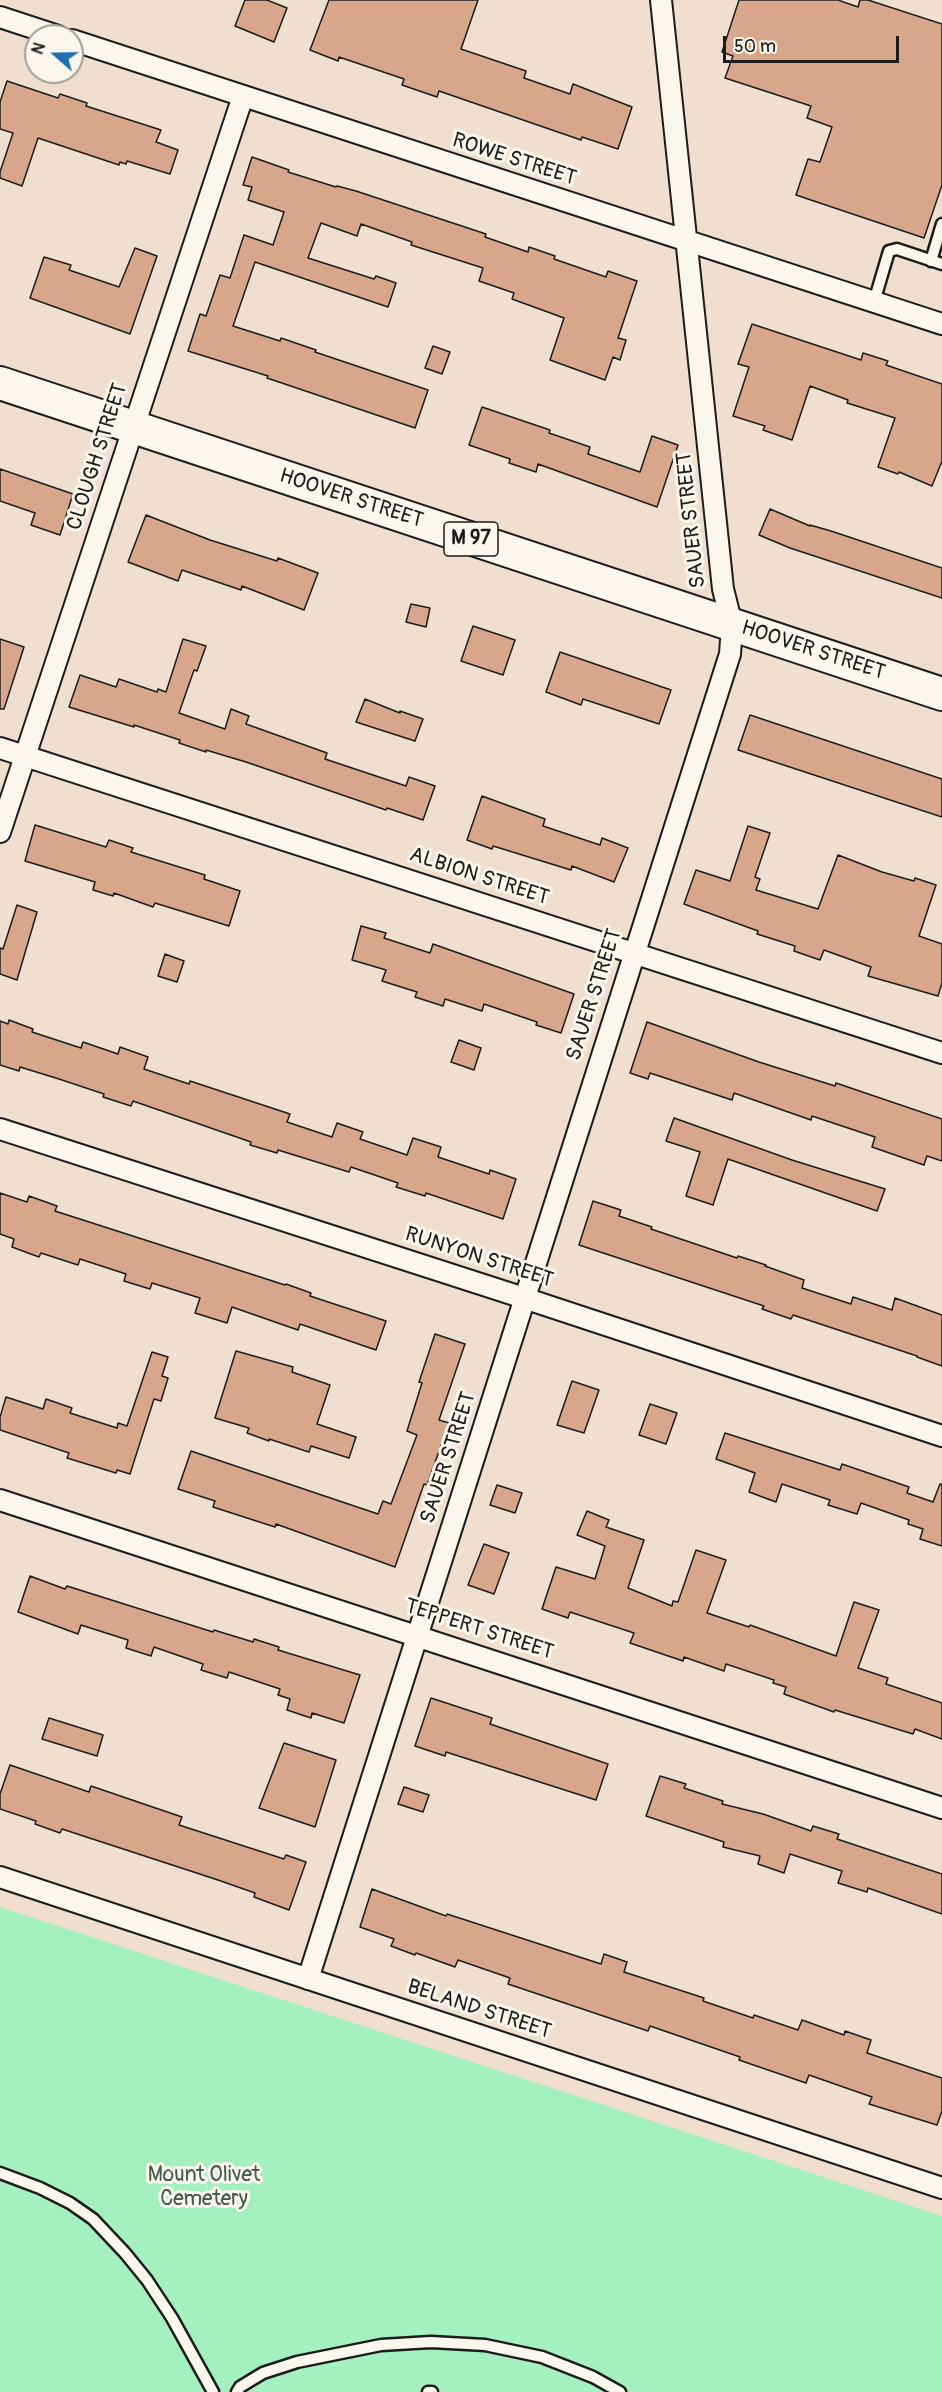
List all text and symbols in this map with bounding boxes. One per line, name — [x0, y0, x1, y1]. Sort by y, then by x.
north arrow — [24, 24, 84, 84]
scale bar — [726, 24, 902, 62]
text: 50 m — [734, 35, 776, 58]
text: N — [28, 40, 50, 57]
street label: ROWE STREET — [449, 128, 579, 192]
street label: CLOUGH STREET — [62, 380, 134, 534]
street label: SAUER STREET — [672, 451, 712, 589]
street label: HOOVER STREET — [276, 464, 426, 534]
road number: M 97 — [444, 522, 498, 556]
street label: HOOVER STREET — [738, 616, 888, 686]
street label: ALBION STREET — [406, 843, 552, 911]
street label: SAUER STREET — [562, 926, 628, 1064]
street label: RUNYON STREET — [402, 1222, 556, 1294]
street label: SAUER STREET — [416, 1389, 482, 1527]
street label: TEPPERT STREET — [402, 1594, 556, 1666]
street label: BELAND STREET — [404, 1975, 554, 2045]
park label: Mount Olivet Cemetery — [148, 2163, 260, 2213]

